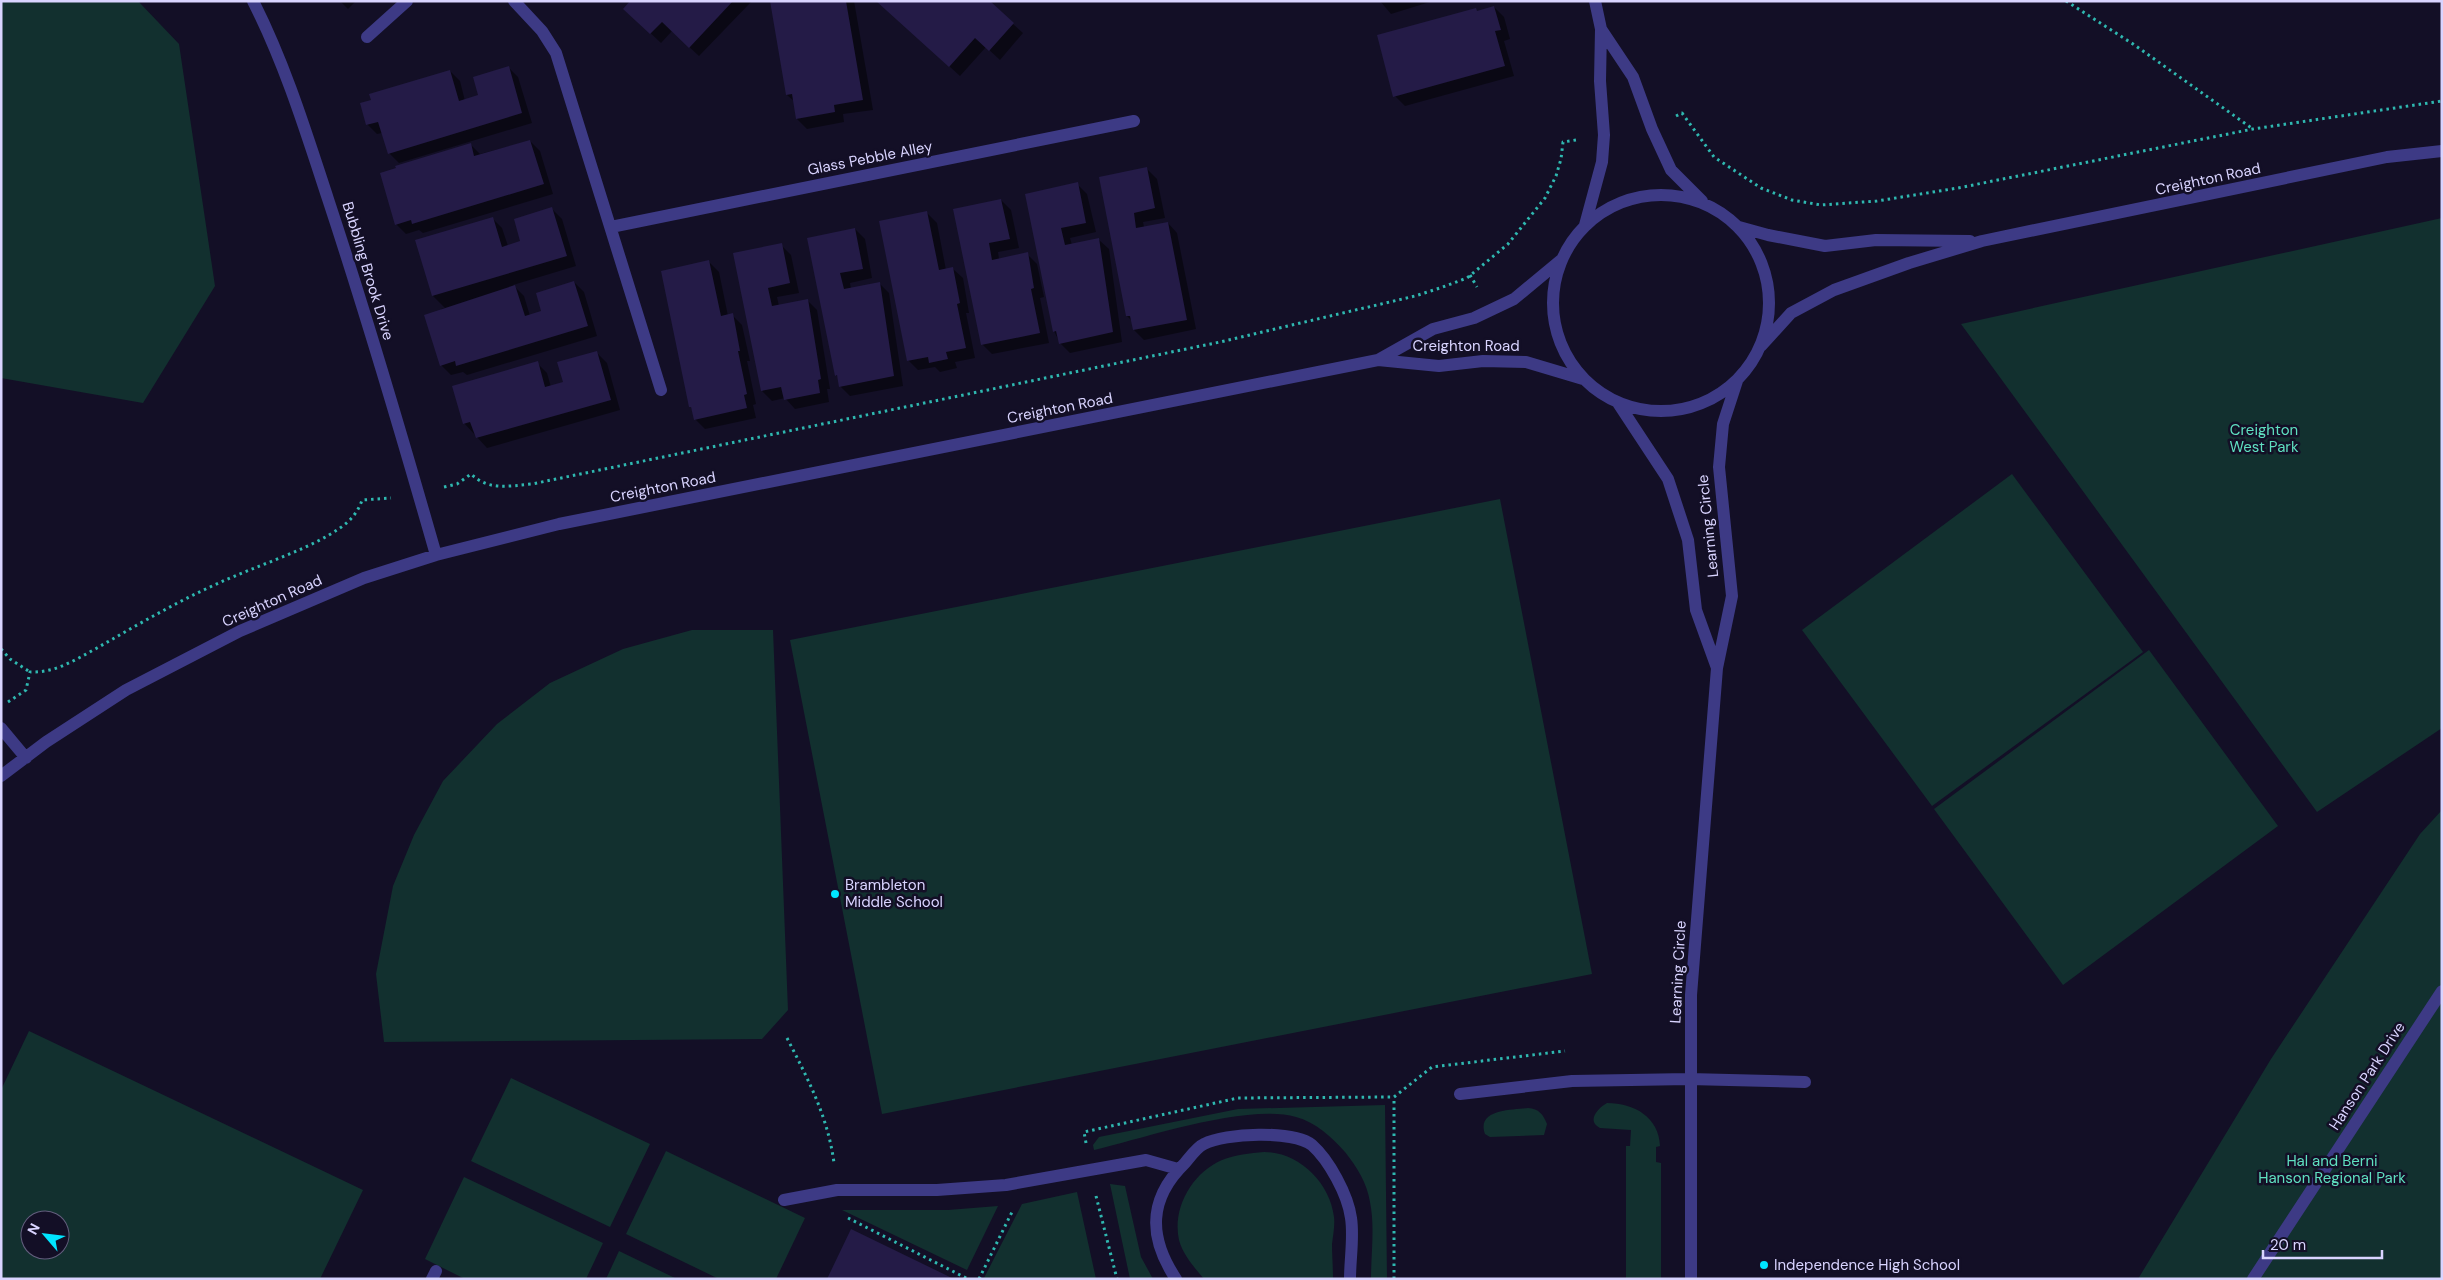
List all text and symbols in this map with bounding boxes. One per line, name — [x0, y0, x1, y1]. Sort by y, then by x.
street label: Glass Pebble Alley — [806, 136, 935, 180]
street label: Creighton Road — [2153, 158, 2263, 200]
street label: Bubbling Brook Drive — [337, 199, 399, 343]
street label: Creighton Road — [1412, 336, 1520, 356]
street label: Creighton Road — [1005, 388, 1115, 428]
park label: Creighton West Park — [2230, 420, 2299, 457]
street label: Creighton Road — [608, 467, 718, 507]
street label: Learning Circle — [1693, 474, 1723, 578]
street label: Creighton Road — [219, 570, 325, 632]
place label: Brambleton Middle School — [845, 875, 943, 912]
marker: Brambleton Middle School — [829, 888, 841, 900]
street label: Learning Circle — [1665, 920, 1691, 1024]
street label: Hanson Park Drive — [2325, 1018, 2409, 1134]
park label: Hal and Berni Hanson Regional Park — [2258, 1151, 2406, 1188]
north arrow — [20, 1210, 70, 1260]
text: N — [23, 1220, 44, 1238]
scale bar — [2263, 1228, 2382, 1260]
text: 20 m — [2270, 1235, 2306, 1255]
place label: Independence High School — [1774, 1255, 1960, 1275]
marker: Independence High School — [1758, 1259, 1770, 1271]

